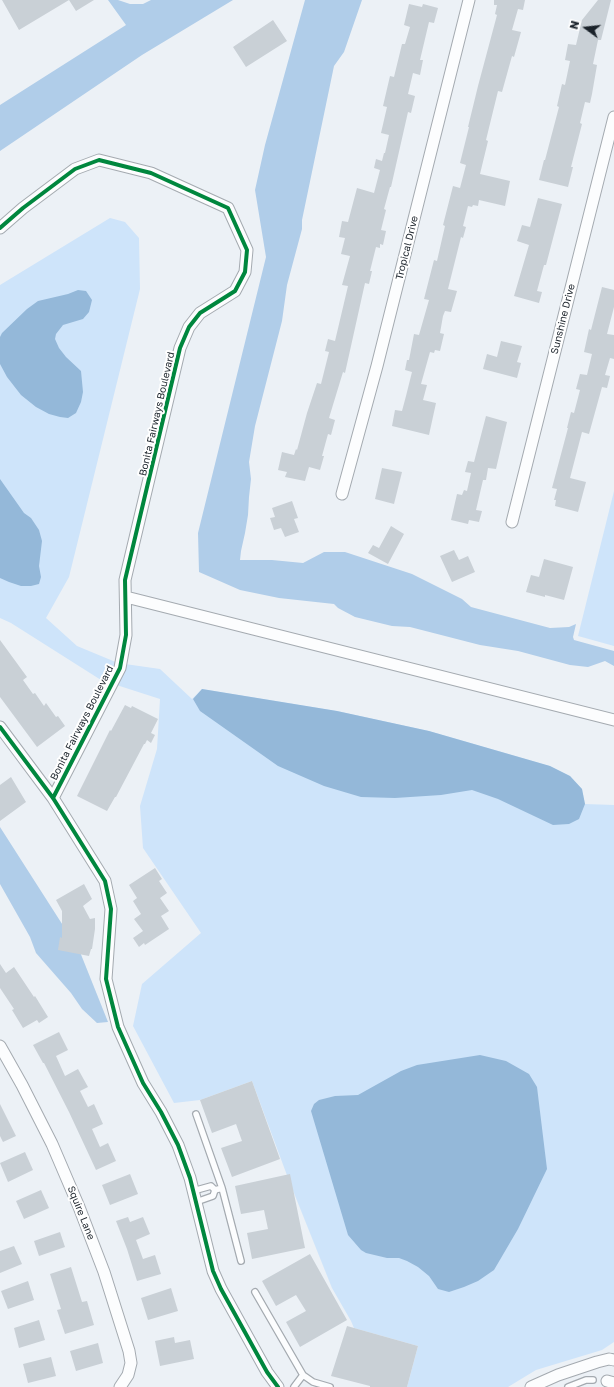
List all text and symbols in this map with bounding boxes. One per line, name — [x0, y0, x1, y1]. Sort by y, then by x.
north arrow — [566, 8, 606, 48]
text: N — [567, 19, 581, 30]
street label: Tropical Drive — [393, 215, 421, 281]
street label: Sunshine Drive — [548, 283, 578, 355]
street label: Bonita Fairways Boulevard — [137, 351, 177, 477]
street label: Bonita Fairways Boulevard — [48, 664, 116, 782]
street label: Squire Lane — [65, 1184, 97, 1242]

